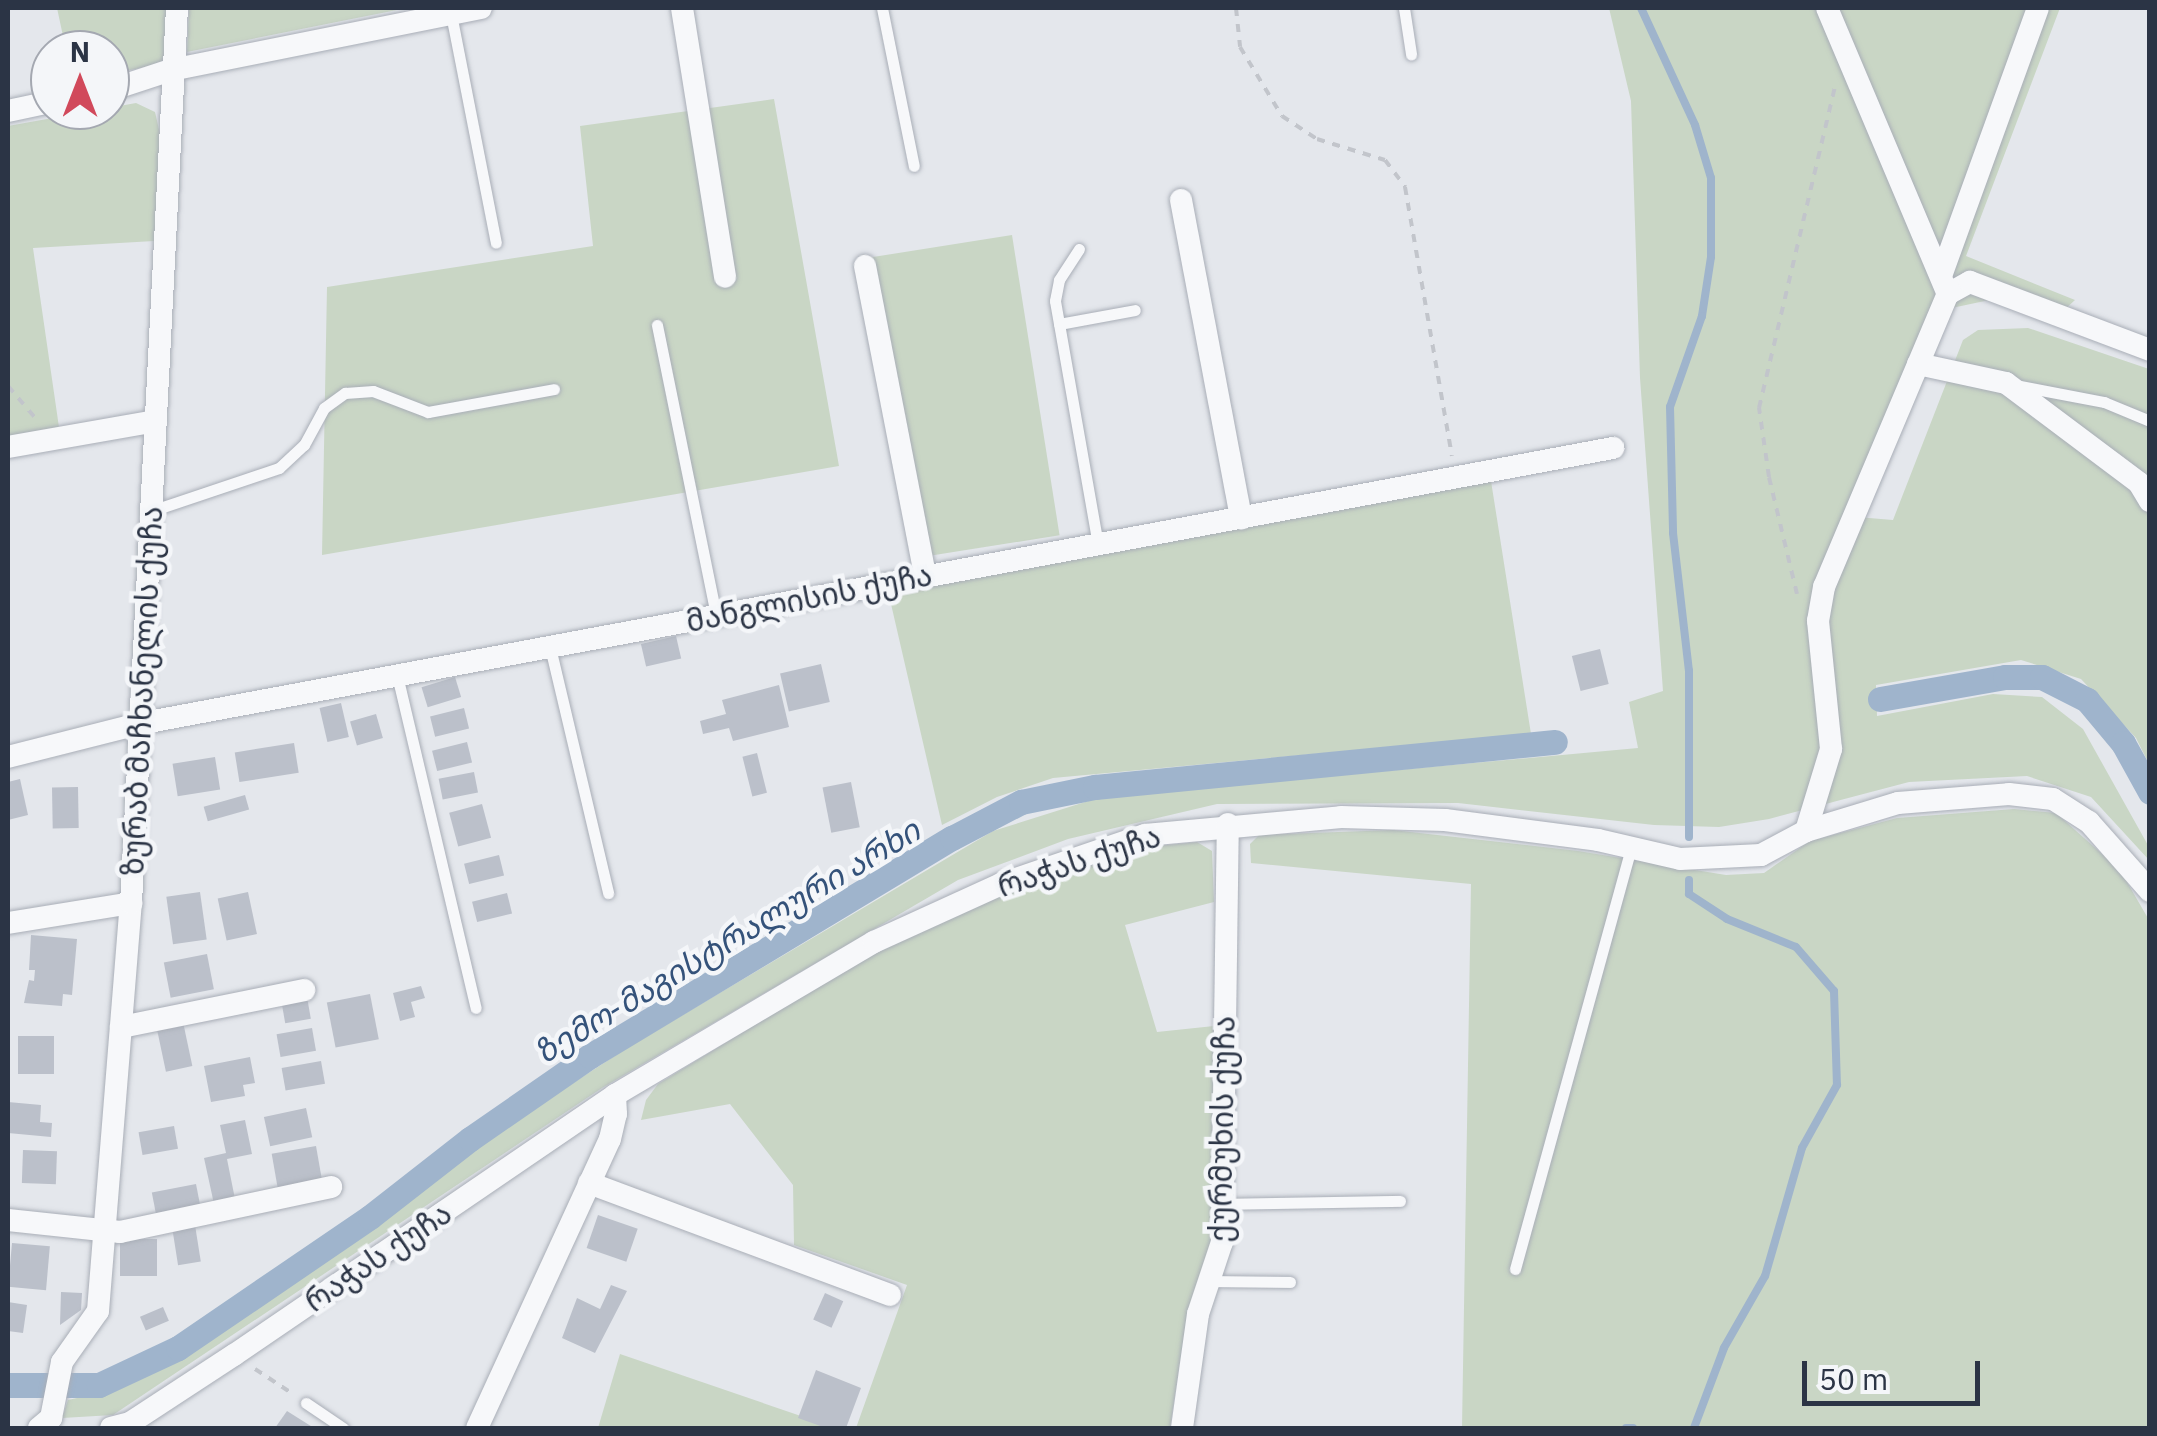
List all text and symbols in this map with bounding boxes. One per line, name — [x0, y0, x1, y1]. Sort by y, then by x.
north arrow — [30, 30, 130, 130]
text: N — [70, 33, 90, 70]
street label: ზურაბ მაჩხანელის ქუჩა — [114, 505, 170, 877]
street label: მანგლისის ქუჩა — [683, 557, 935, 639]
water label: ზემო-მაგისტრალური არხი — [527, 811, 927, 1071]
street label: რაჭას ქუჩა — [993, 818, 1165, 904]
street label: ქურმუხის ქუჩა — [1202, 1015, 1242, 1243]
street label: რაჭას ქუჩა — [298, 1195, 458, 1319]
scale bar — [1807, 1341, 1984, 1403]
text: 50 m — [1819, 1359, 1888, 1398]

